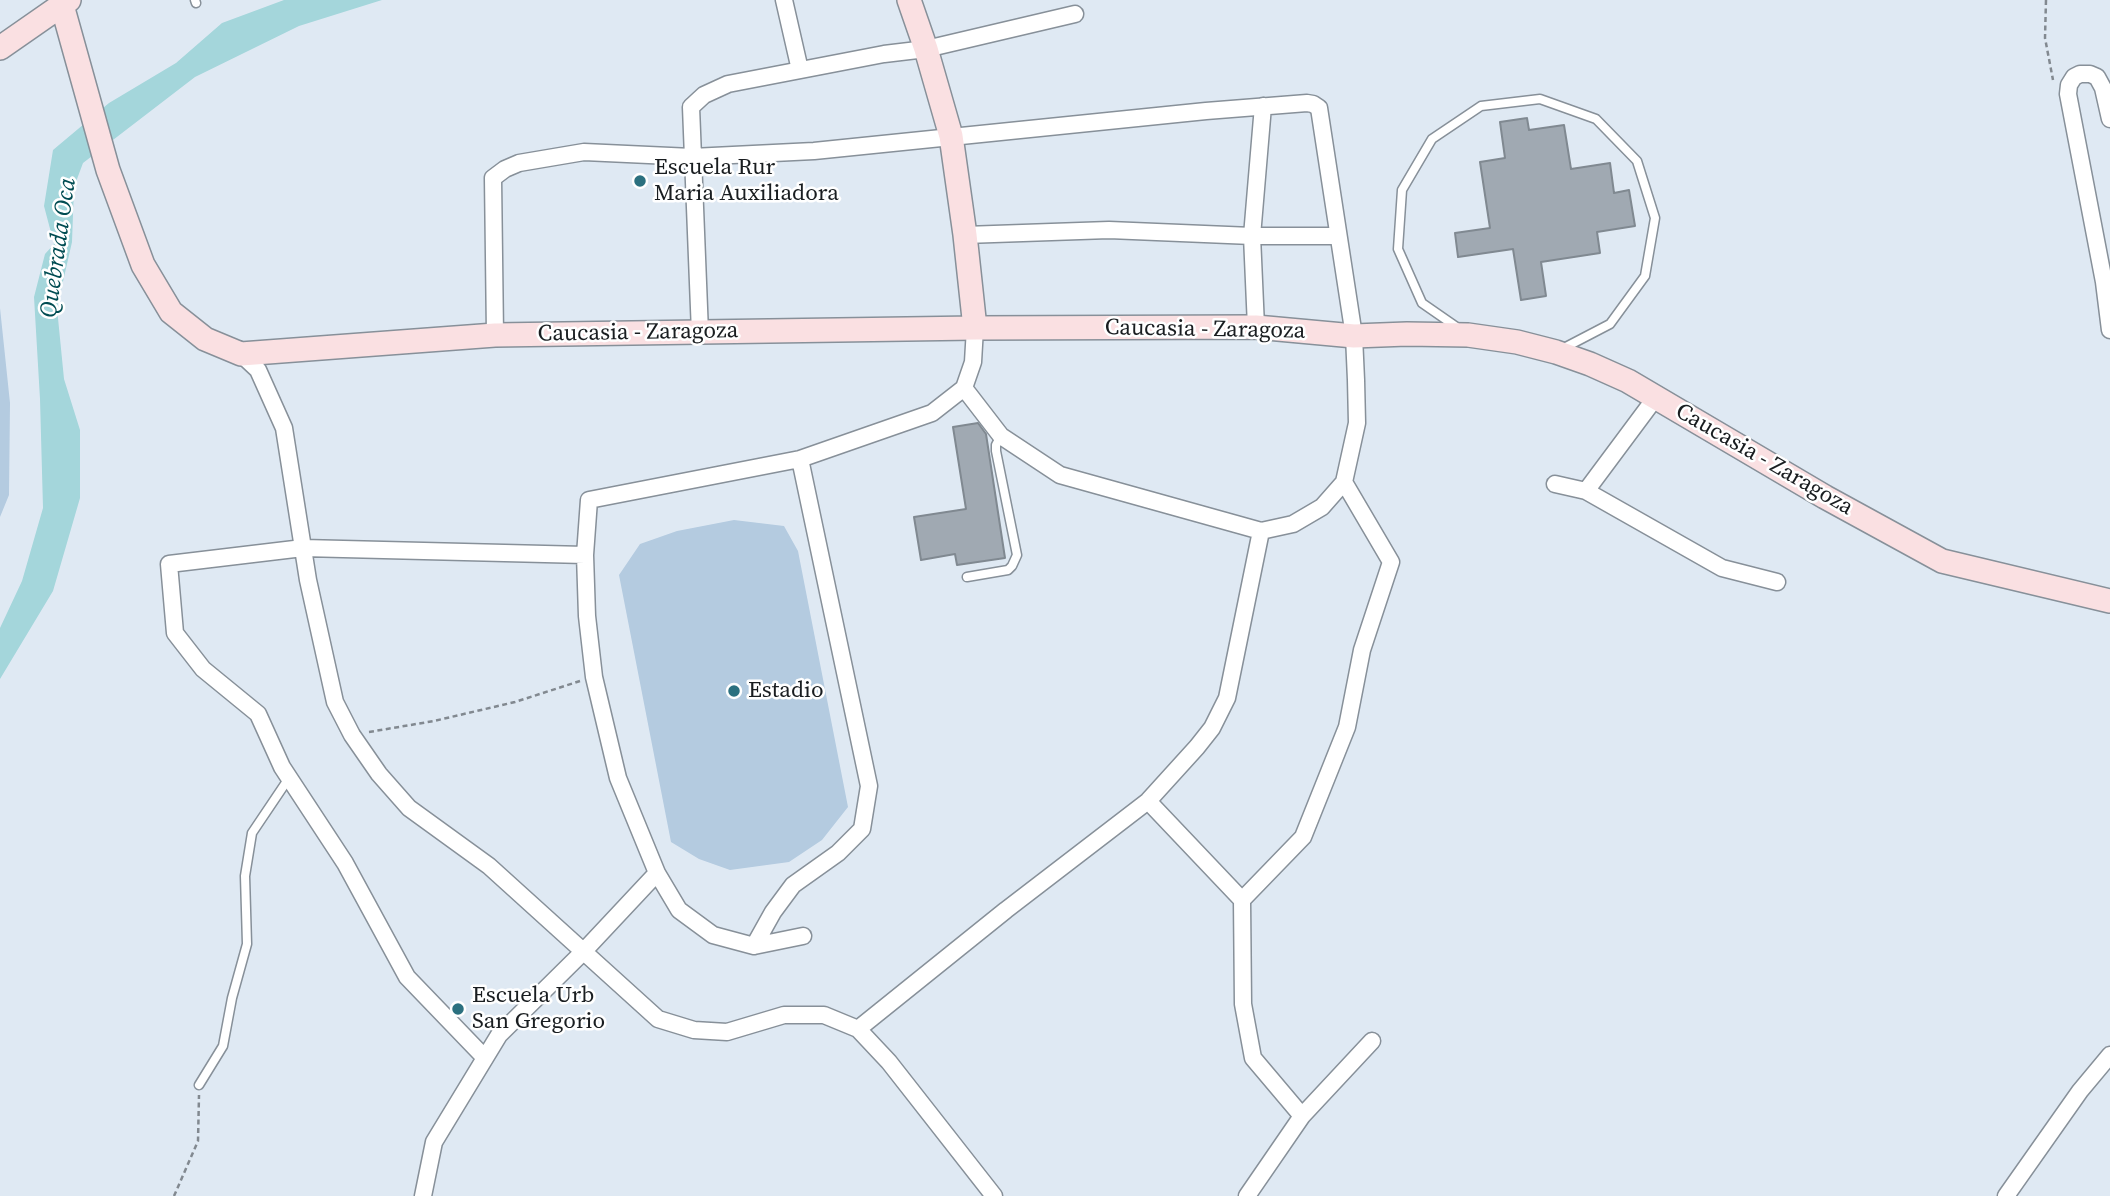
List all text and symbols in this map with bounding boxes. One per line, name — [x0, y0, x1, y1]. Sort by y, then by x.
place label: Escuela Rur Maria Auxiliadora — [654, 154, 839, 208]
marker: Escuela Rur Maria Auxiliadora — [632, 173, 648, 189]
water label: Quebrada Oca — [35, 176, 83, 320]
street label: Caucasia - Zaragoza — [1105, 314, 1305, 346]
street label: Caucasia - Zaragoza — [538, 317, 738, 349]
street label: Caucasia - Zaragoza — [1670, 398, 1858, 522]
place label: Estadio — [748, 677, 824, 705]
marker: Estadio — [726, 683, 742, 699]
place label: Escuela Urb San Gregorio — [472, 982, 605, 1036]
marker: Escuela Urb San Gregorio — [450, 1001, 466, 1017]

